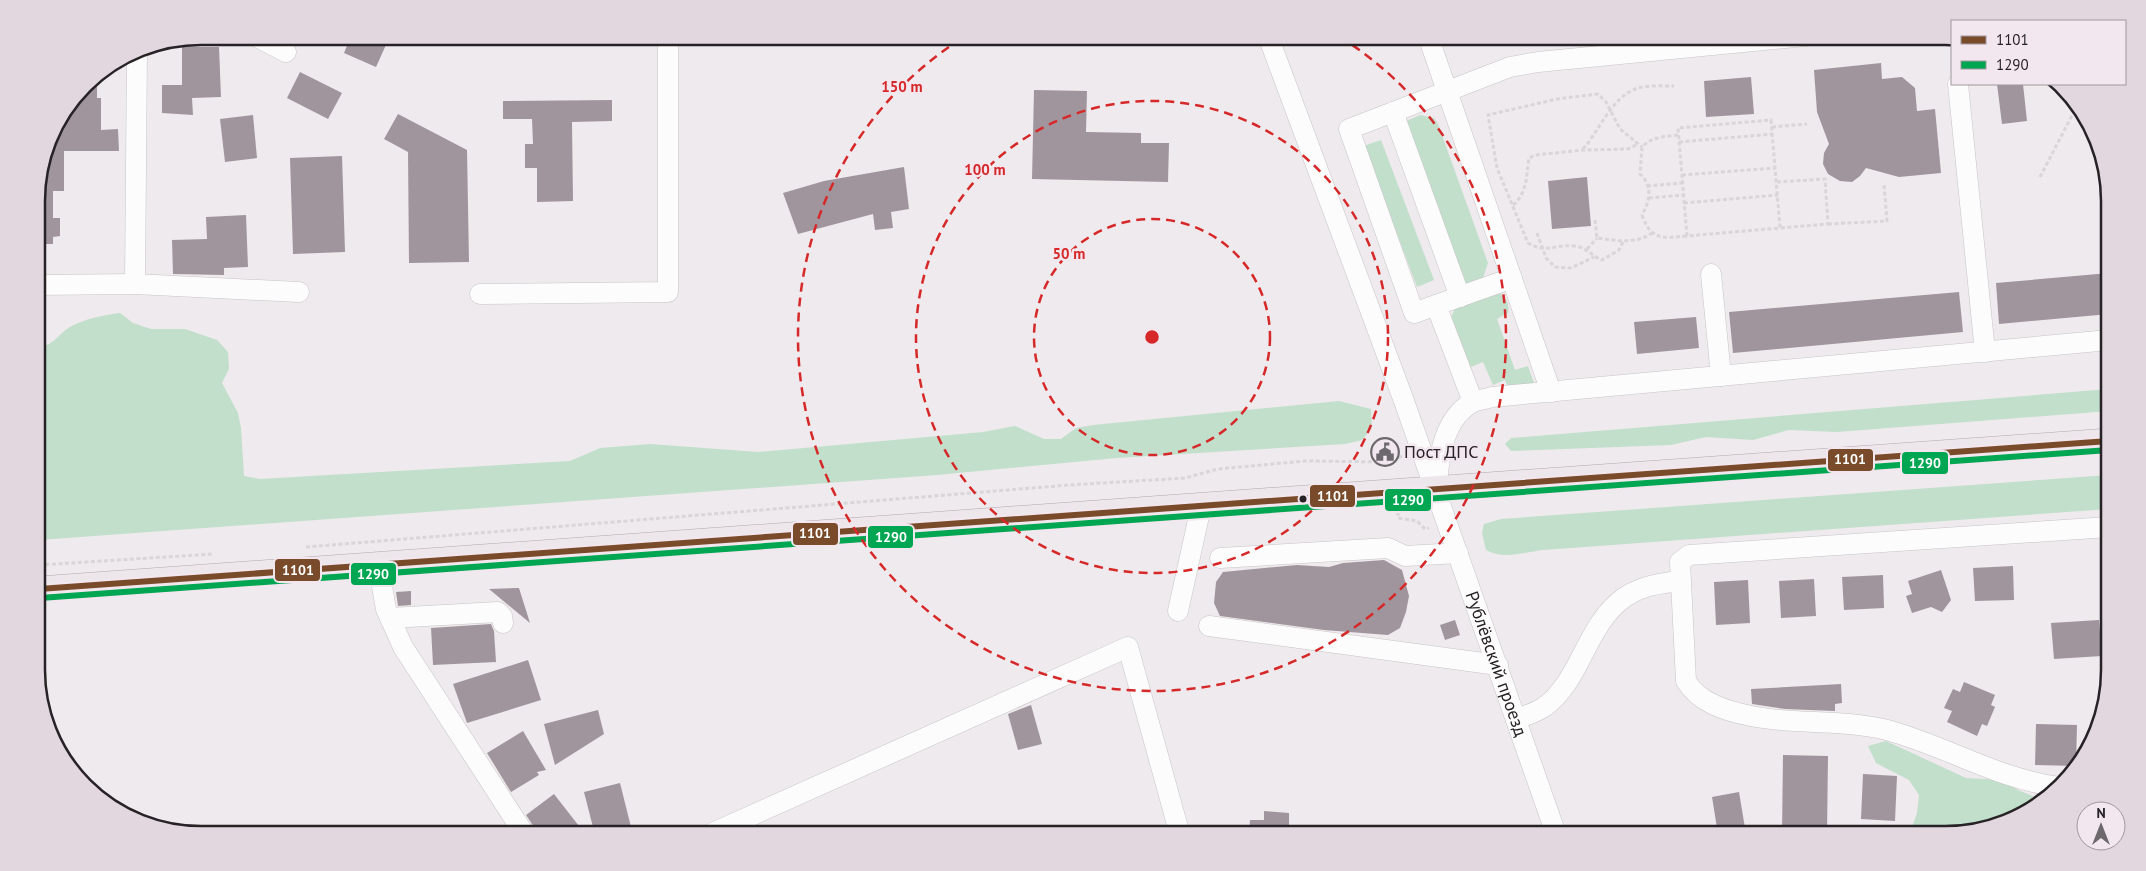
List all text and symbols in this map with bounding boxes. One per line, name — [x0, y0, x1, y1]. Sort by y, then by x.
legend — [1951, 20, 2126, 85]
text: 1101 — [1996, 30, 2029, 49]
text: 1290 — [1996, 55, 2029, 74]
text: 150 m — [881, 77, 923, 96]
text: 100 m — [964, 160, 1006, 179]
text: 50 m — [1053, 244, 1085, 263]
centre of rings — [1143, 328, 1161, 346]
public building icon: Пост ДПС — [1370, 437, 1400, 467]
place label: Пост ДПС — [1404, 440, 1478, 463]
line badge: 1101 — [1827, 448, 1874, 472]
text: 1101 — [1834, 450, 1866, 468]
line badge: 1290 — [1901, 451, 1949, 475]
text: 1290 — [1909, 454, 1941, 472]
line badge: 1101 — [1309, 484, 1356, 508]
text: 1101 — [1317, 487, 1349, 505]
line badge: 1290 — [1384, 488, 1432, 512]
text: 1290 — [1392, 491, 1424, 509]
unlabelled marker — [1298, 494, 1308, 504]
line badge: 1101 — [792, 522, 839, 546]
text: 1101 — [799, 524, 831, 542]
line badge: 1290 — [867, 525, 914, 549]
text: 1290 — [875, 528, 907, 546]
line badge: 1101 — [274, 558, 321, 582]
text: 1101 — [282, 561, 314, 579]
line badge: 1290 — [350, 562, 397, 586]
text: 1290 — [357, 565, 389, 583]
street label: Рублёвский проезд — [1461, 588, 1533, 740]
north arrow — [2076, 801, 2126, 851]
text: N — [2096, 804, 2106, 822]

